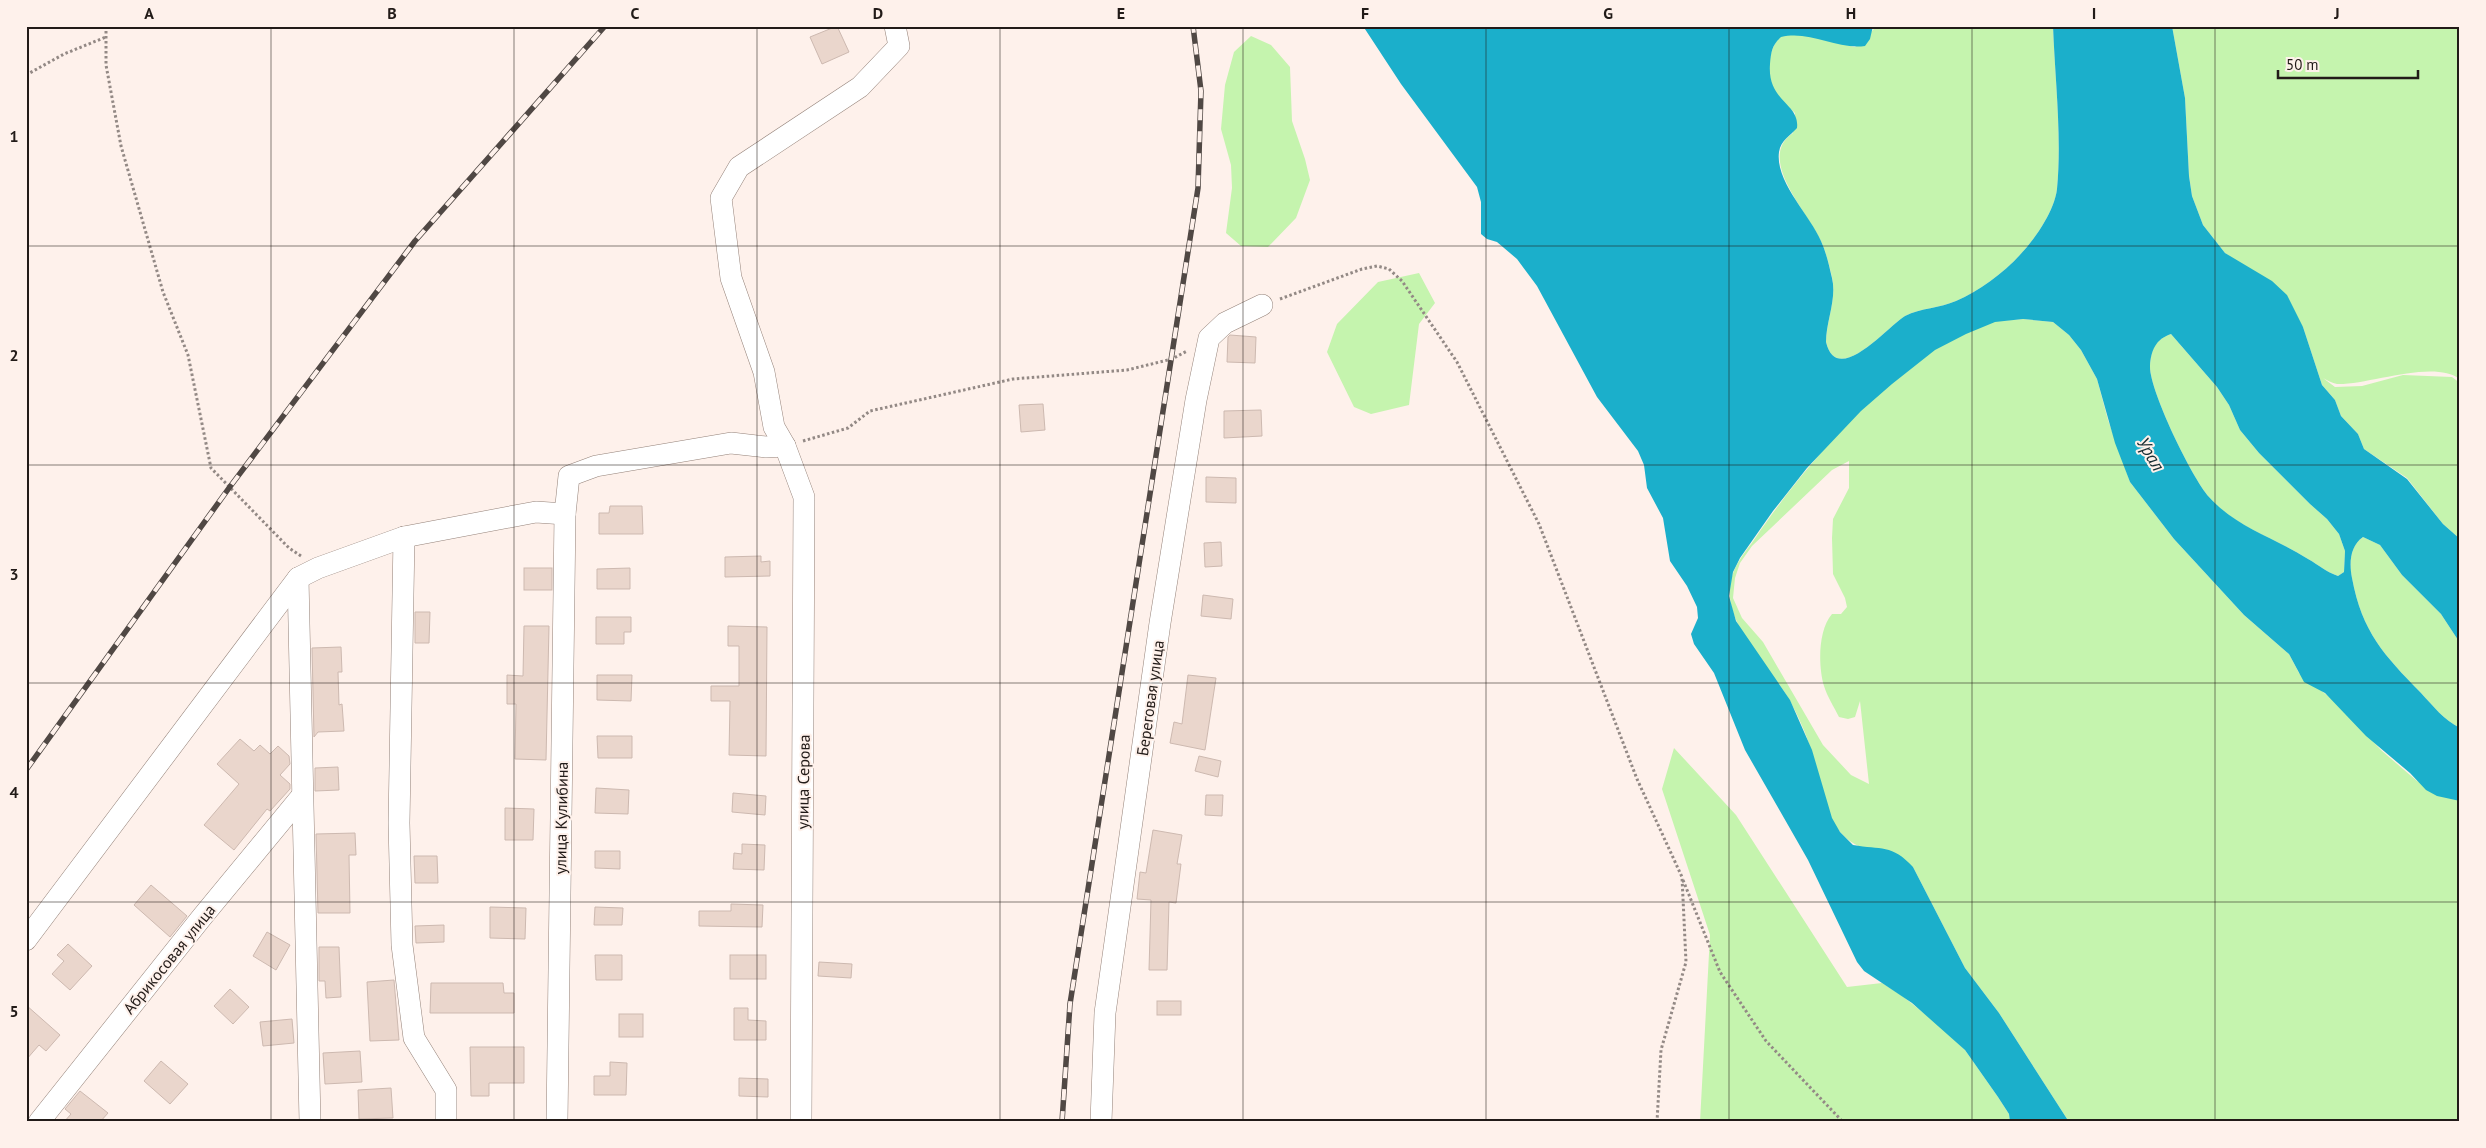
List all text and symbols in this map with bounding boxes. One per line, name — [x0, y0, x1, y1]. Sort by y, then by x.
text: A — [144, 3, 154, 23]
text: B — [387, 3, 397, 23]
text: C — [631, 3, 640, 23]
text: D — [873, 3, 883, 23]
text: E — [1117, 3, 1125, 23]
text: F — [1361, 3, 1369, 23]
text: G — [1603, 3, 1613, 23]
text: H — [1846, 3, 1856, 23]
text: I — [2092, 3, 2096, 23]
text: J — [2333, 3, 2340, 23]
scale bar — [2278, 48, 2418, 80]
text: 50 m — [2286, 55, 2319, 74]
text: 1 — [9, 126, 19, 146]
text: 2 — [9, 345, 19, 365]
water label: Урал — [2132, 433, 2170, 475]
text: 3 — [9, 564, 19, 584]
street label: Береговая улица — [1132, 639, 1168, 757]
street label: улица Серова — [792, 734, 814, 830]
street label: улица Кулибина — [550, 762, 572, 874]
text: 4 — [9, 782, 19, 802]
street label: Абрикосовая улица — [119, 900, 219, 1018]
text: 5 — [9, 1001, 19, 1021]

